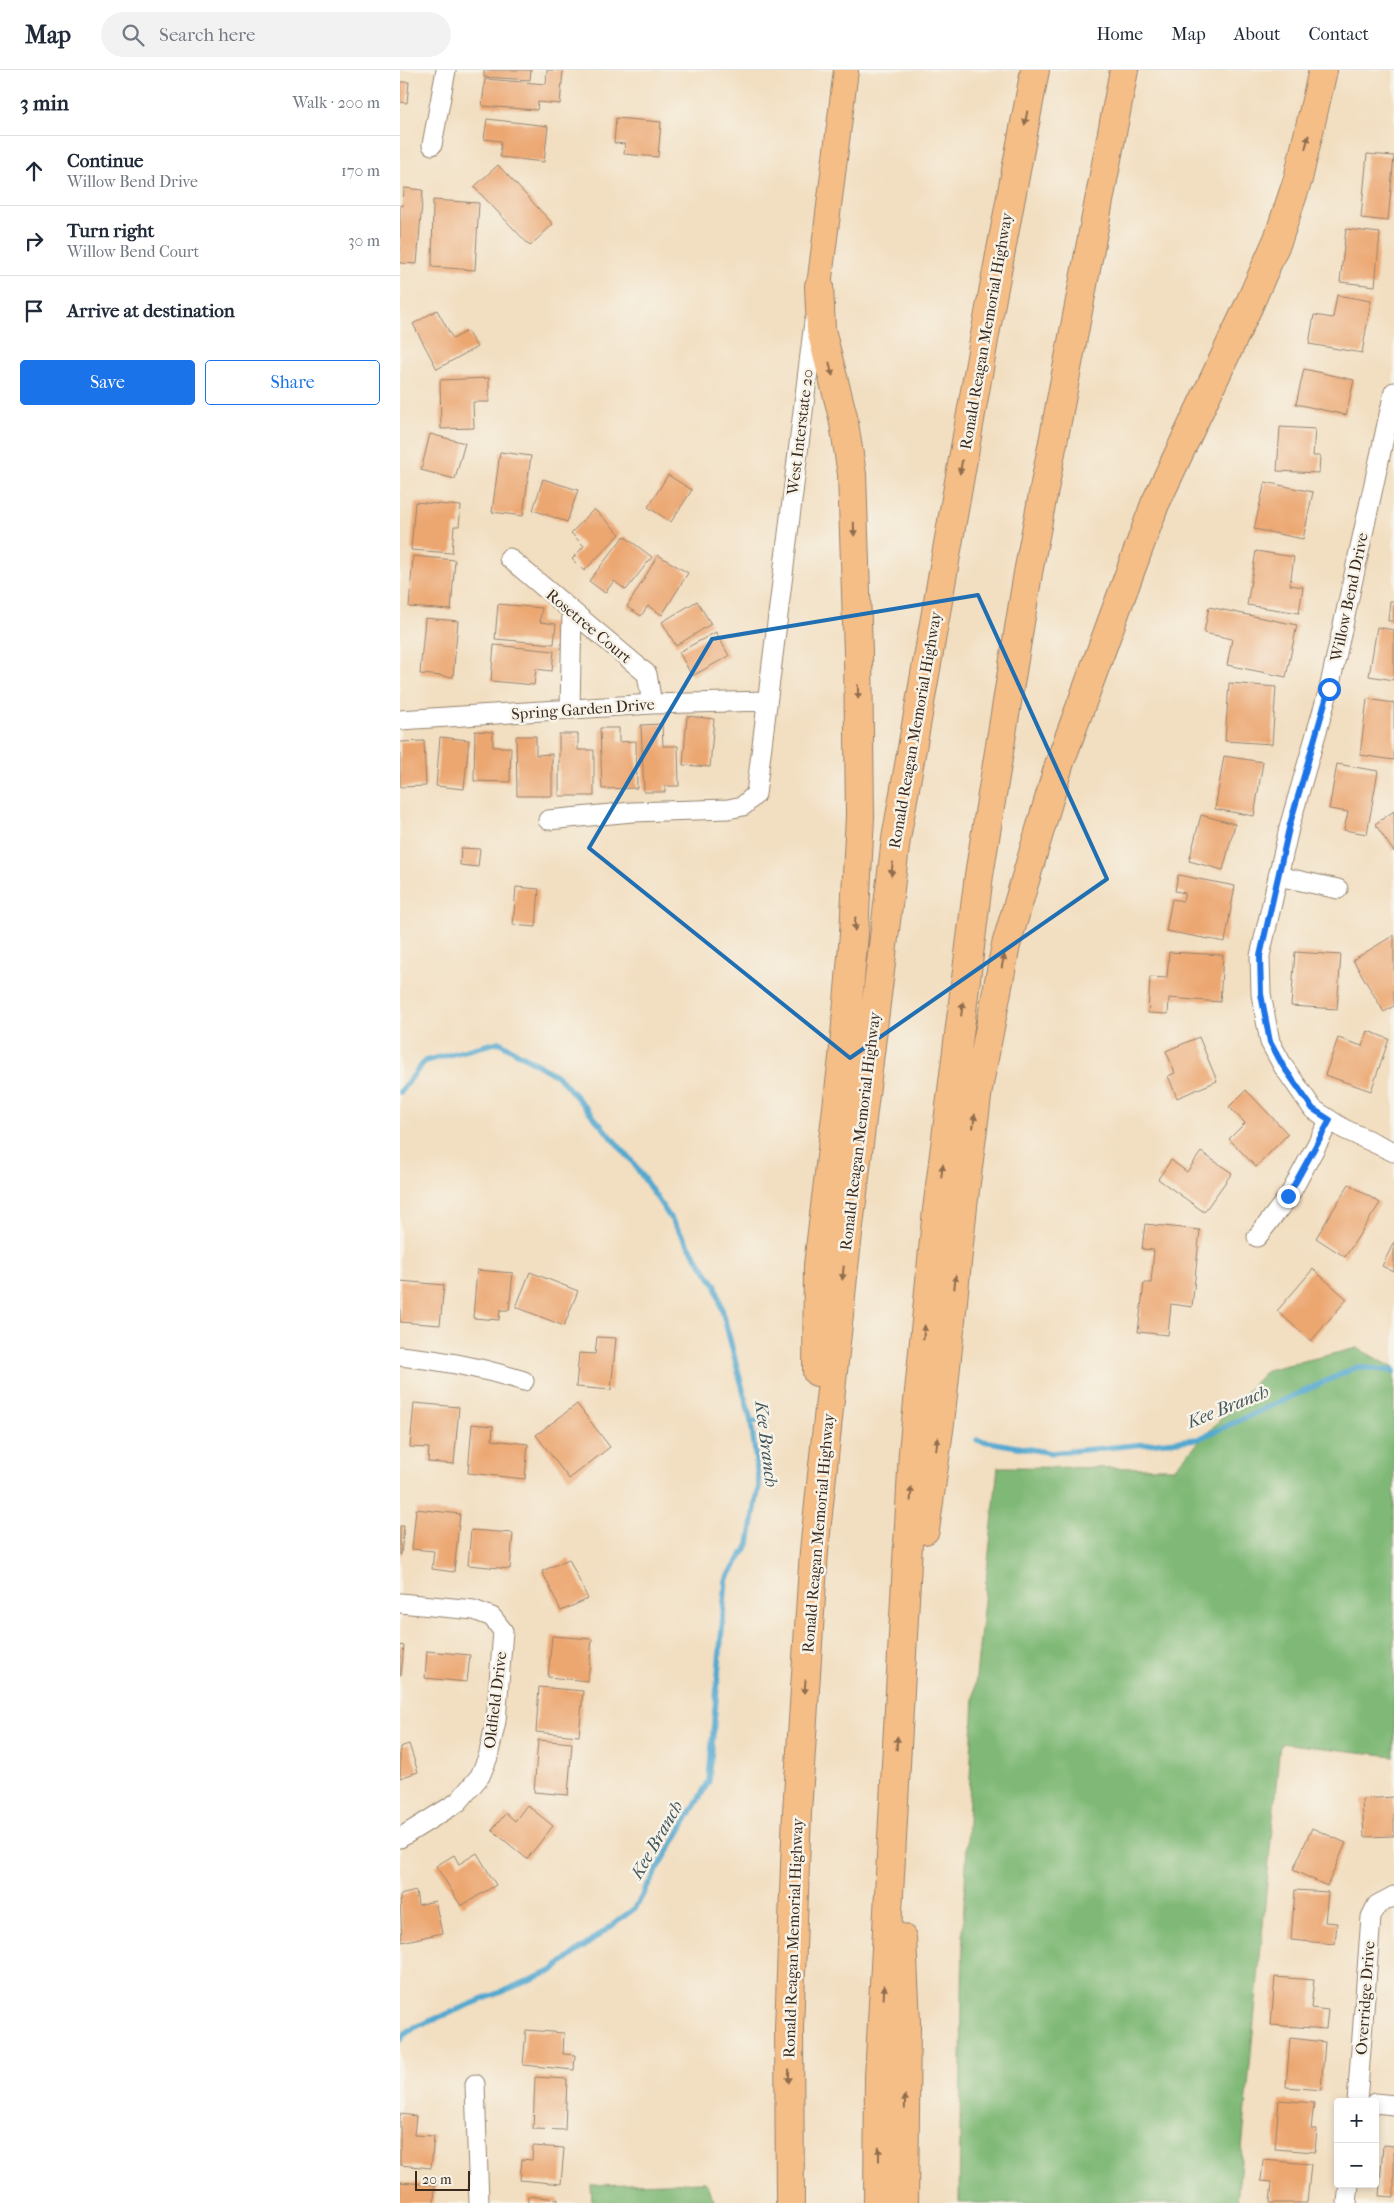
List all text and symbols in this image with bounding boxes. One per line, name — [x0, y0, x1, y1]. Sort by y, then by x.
search box — [101, 12, 451, 57]
text: Map — [25, 21, 71, 49]
icon: search — [119, 21, 147, 49]
text: Search here — [159, 24, 255, 46]
text: Home — [1096, 24, 1143, 45]
text: Map — [1171, 24, 1206, 45]
text: About — [1234, 24, 1280, 45]
text: Contact — [1308, 24, 1369, 45]
text: 3 min — [20, 91, 69, 115]
text: Walk · 200 m — [293, 93, 380, 112]
one-way arrow — [1022, 110, 1030, 126]
one-way arrow — [1304, 135, 1312, 150]
text: Continue — [67, 150, 143, 172]
icon: ahead — [20, 157, 48, 185]
text: 170 m — [341, 161, 380, 180]
text: Willow Bend Drive — [67, 172, 198, 191]
street label: Ronald Reagan Memorial Highway — [956, 211, 1016, 451]
text: Turn right — [67, 220, 154, 242]
icon: right — [20, 227, 48, 255]
text: 30 m — [348, 231, 380, 250]
text: Willow Bend Court — [67, 242, 199, 261]
icon: arrive — [20, 297, 48, 325]
text: Arrive at destination — [67, 300, 235, 322]
button: Save — [20, 360, 195, 405]
button: Share — [205, 360, 380, 405]
one-way arrow — [827, 361, 835, 376]
street label: West Interstate 20 — [783, 368, 817, 497]
one-way arrow — [957, 459, 965, 475]
one-way arrow — [850, 521, 858, 537]
street label: Willow Bend Drive — [1326, 531, 1372, 664]
street label: Rosetree Court — [543, 585, 636, 667]
street label: Ronald Reagan Memorial Highway — [885, 610, 945, 850]
route start — [1318, 678, 1341, 701]
one-way arrow — [855, 684, 863, 700]
street label: Spring Garden Drive — [511, 695, 655, 723]
one-way arrow — [888, 861, 896, 877]
one-way arrow — [851, 916, 859, 932]
one-way arrow — [999, 953, 1007, 969]
one-way arrow — [958, 1001, 966, 1017]
street label: Ronald Reagan Memorial Highway — [836, 1010, 884, 1251]
one-way arrow — [970, 1113, 978, 1129]
one-way arrow — [938, 1162, 946, 1178]
route end — [1277, 1185, 1300, 1208]
one-way arrow — [839, 1265, 847, 1281]
one-way arrow — [951, 1274, 959, 1290]
one-way arrow — [920, 1324, 928, 1340]
water label: Kee Branch — [1182, 1381, 1272, 1434]
water label: Kee Branch — [750, 1398, 782, 1488]
street label: Ronald Reagan Memorial Highway — [798, 1412, 838, 1653]
one-way arrow — [933, 1436, 941, 1452]
one-way arrow — [907, 1486, 915, 1502]
street label: Oldfield Drive — [480, 1650, 510, 1750]
one-way arrow — [801, 1679, 809, 1695]
one-way arrow — [894, 1735, 902, 1751]
water label: Kee Branch — [625, 1797, 688, 1884]
street label: Ronald Reagan Memorial Highway — [779, 1817, 807, 2058]
street label: Overridge Drive — [1352, 1940, 1378, 2056]
one-way arrow — [880, 1984, 888, 2000]
one-way arrow — [784, 2068, 792, 2084]
one-way arrow — [901, 2094, 909, 2110]
map controls — [1334, 2098, 1379, 2188]
button: + — [1334, 2098, 1379, 2143]
button: − — [1334, 2143, 1379, 2188]
one-way arrow — [875, 2146, 883, 2162]
scale bar — [415, 2168, 470, 2191]
text: 20 m — [422, 2171, 452, 2188]

